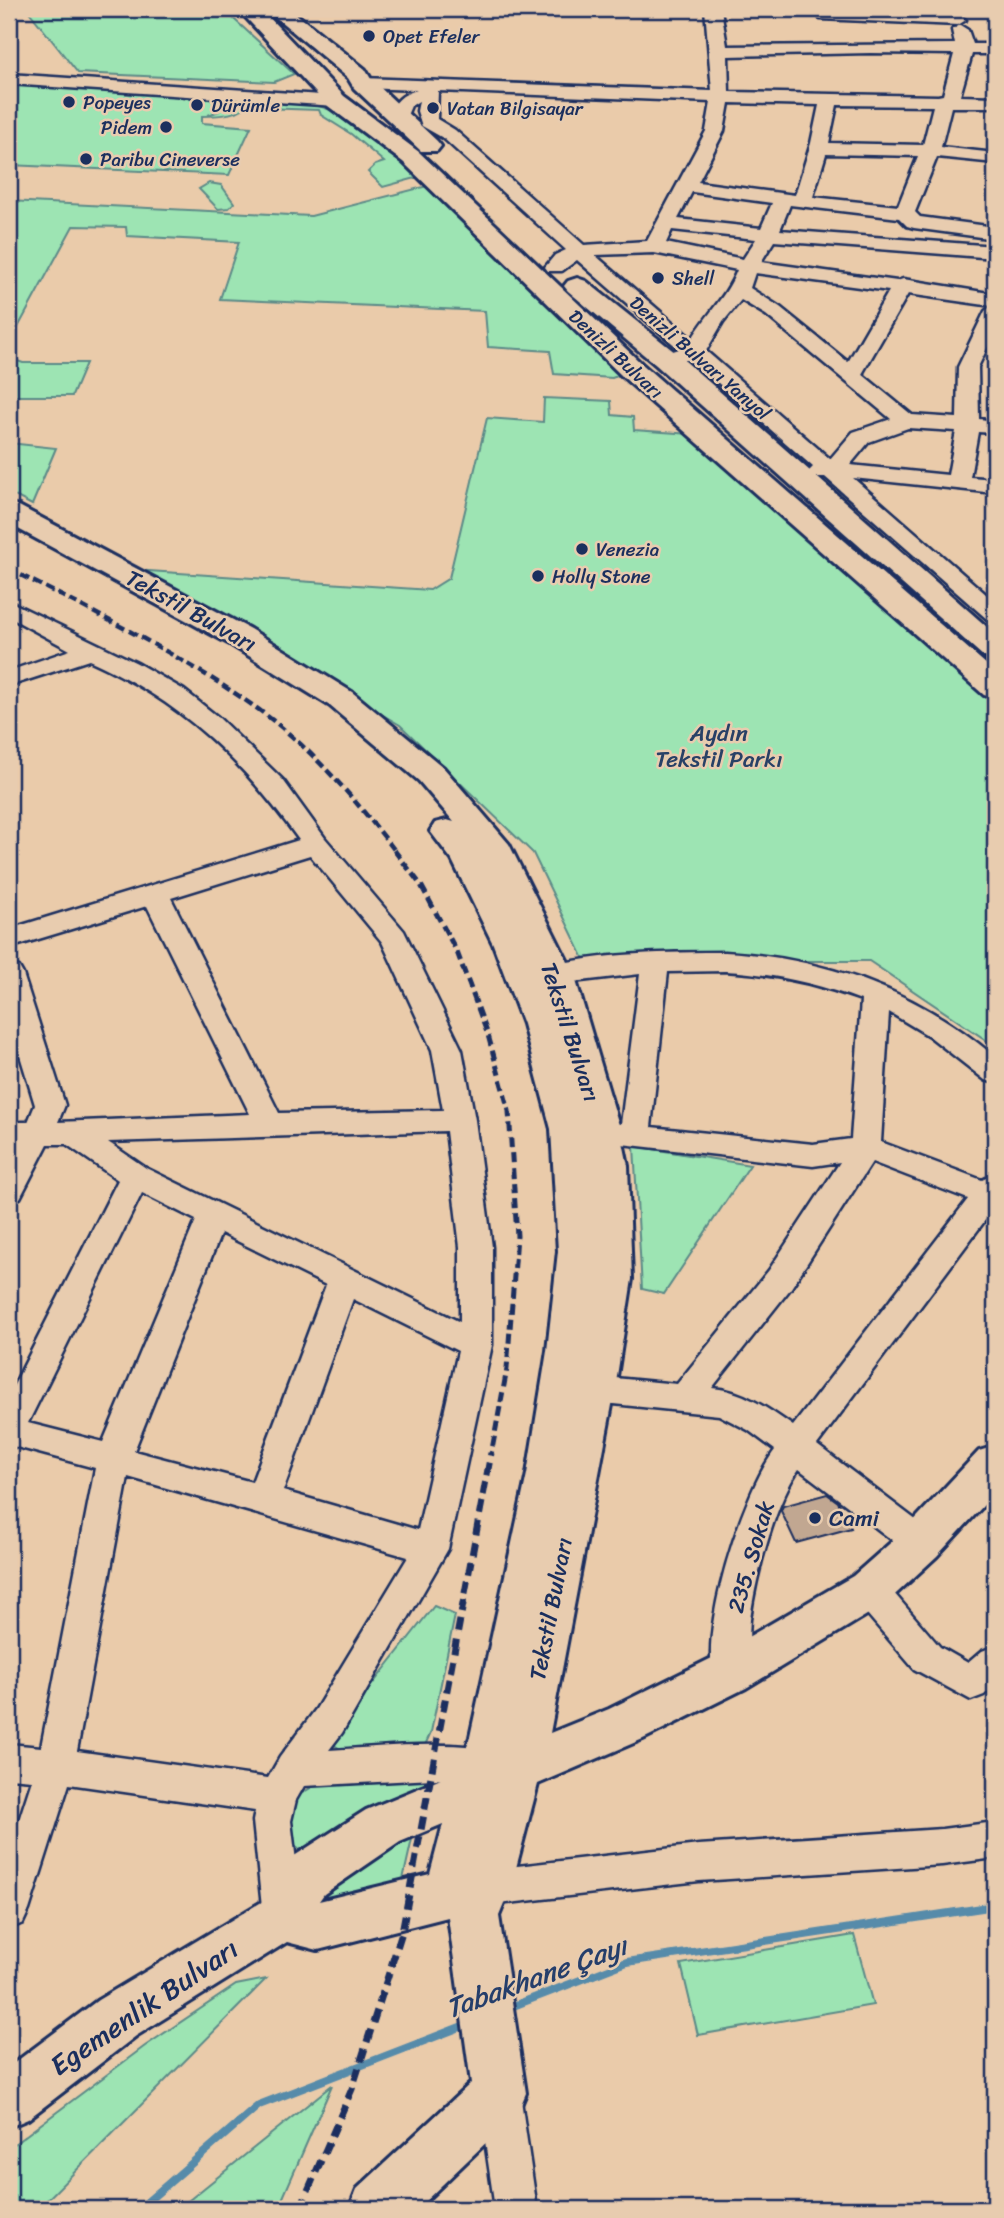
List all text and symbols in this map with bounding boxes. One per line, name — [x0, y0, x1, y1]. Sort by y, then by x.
place label: Opet Efeler — [383, 20, 480, 53]
marker: Opet Efeler — [361, 28, 377, 44]
place label: Popeyes — [83, 86, 151, 119]
place label: Dürümle — [211, 89, 281, 122]
place label: Vatan Bilgisayar — [447, 92, 584, 125]
marker: Popeyes — [61, 94, 77, 110]
marker: Dürümle — [189, 97, 205, 113]
marker: Vatan Bilgisayar — [425, 100, 441, 116]
place label: Pidem — [101, 111, 152, 144]
marker: Pidem — [158, 119, 174, 135]
place label: Paribu Cineverse — [100, 143, 240, 176]
marker: Paribu Cineverse — [78, 151, 94, 167]
place label: Shell — [672, 262, 715, 295]
marker: Shell — [650, 270, 666, 286]
street label: Denizli Bulvarı Yanyol — [622, 287, 779, 429]
street label: Denizli Bulvarı — [561, 301, 671, 407]
place label: Venezia — [596, 533, 660, 566]
marker: Venezia — [574, 541, 590, 557]
street label: Tekstil Bulvarı — [118, 558, 264, 664]
place label: Holly Stone — [552, 560, 651, 593]
marker: Holly Stone — [530, 568, 546, 584]
park label: Aydın Tekstil Parkı — [656, 713, 782, 780]
street label: Tekstil Bulvarı — [528, 957, 612, 1107]
street label: 235. Sokak — [715, 1496, 787, 1618]
place label: Cami — [829, 1498, 880, 1539]
marker: Cami — [807, 1510, 823, 1526]
street label: Tekstil Bulvarı — [517, 1534, 585, 1684]
water label: Tabakhane Çayı — [438, 1921, 636, 2033]
street label: Egemenlik Bulvarı — [39, 1925, 249, 2089]

